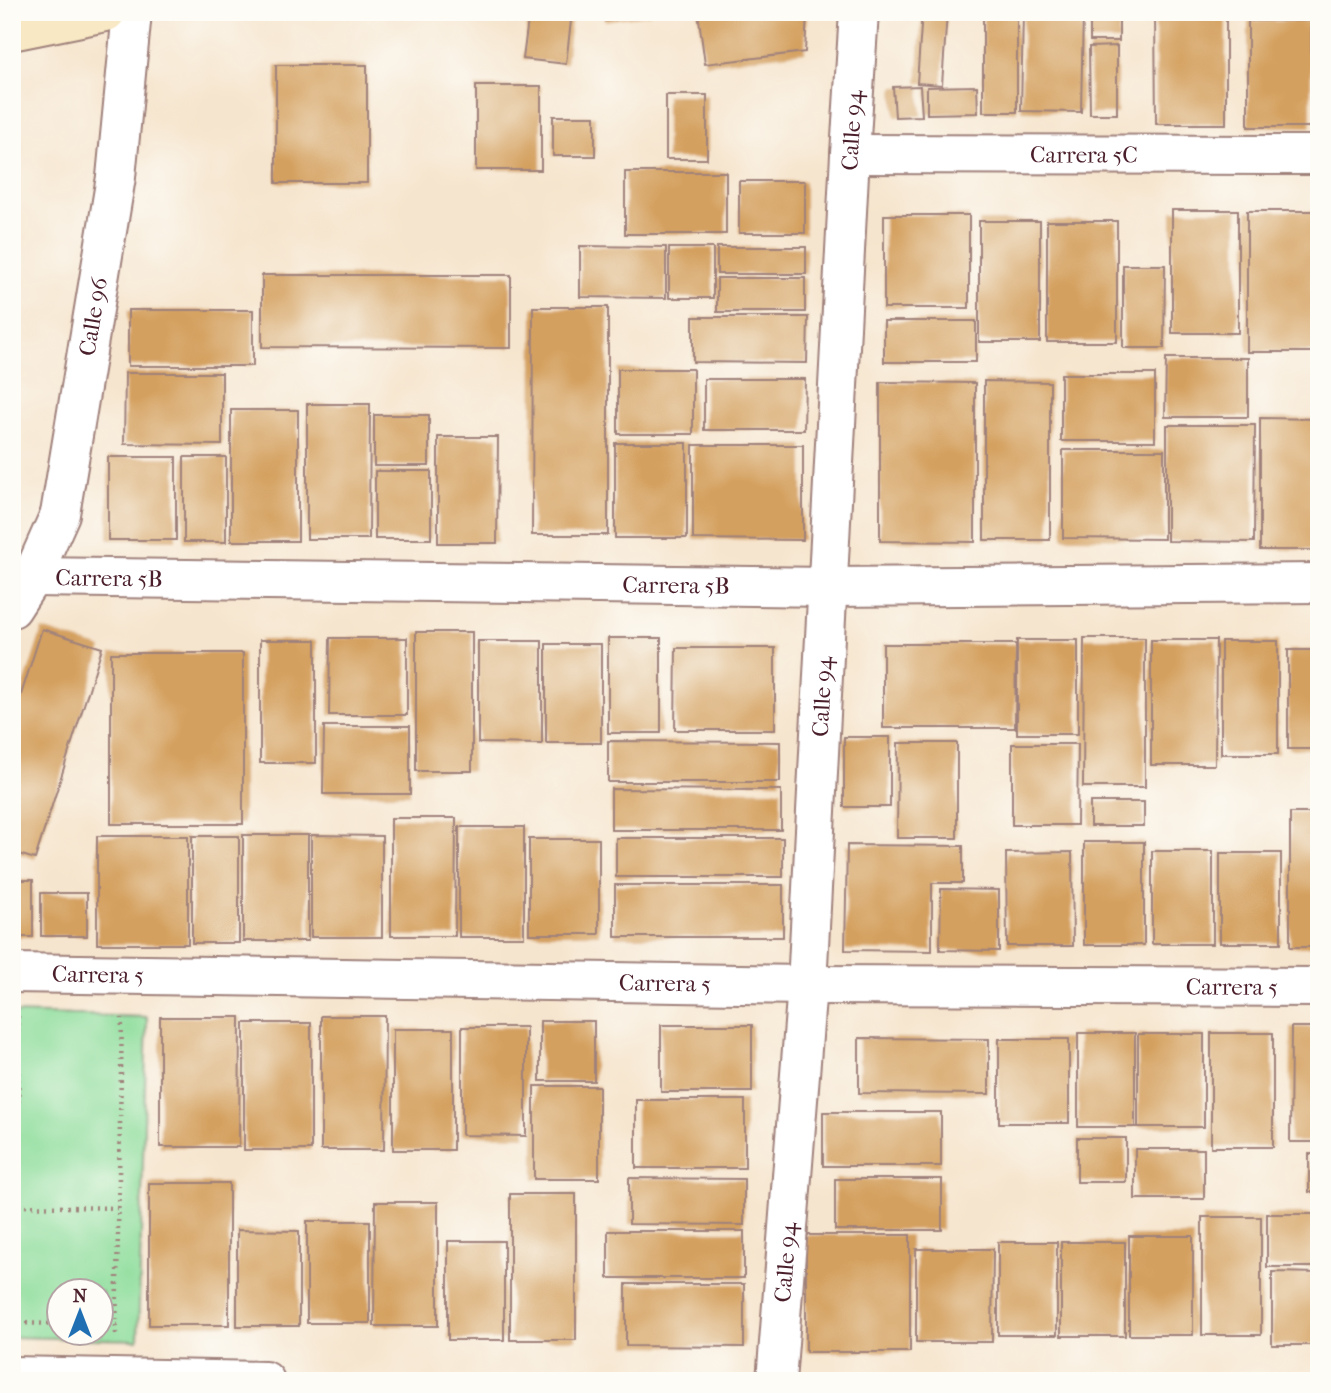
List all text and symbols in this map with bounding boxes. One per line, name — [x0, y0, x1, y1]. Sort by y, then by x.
street label: Calle 94 — [836, 88, 868, 171]
street label: Carrera 5C — [1030, 141, 1138, 169]
street label: Calle 96 — [73, 275, 113, 358]
street label: Carrera 5B — [55, 564, 163, 593]
street label: Carrera 5B — [622, 571, 730, 600]
street label: Calle 94 — [807, 654, 838, 738]
street label: Carrera 5 — [52, 961, 144, 989]
street label: Carrera 5 — [619, 969, 711, 998]
street label: Carrera 5 — [1186, 973, 1278, 1001]
street label: Calle 94 — [769, 1220, 802, 1304]
north arrow — [46, 1278, 116, 1348]
text: N — [73, 1285, 88, 1307]

